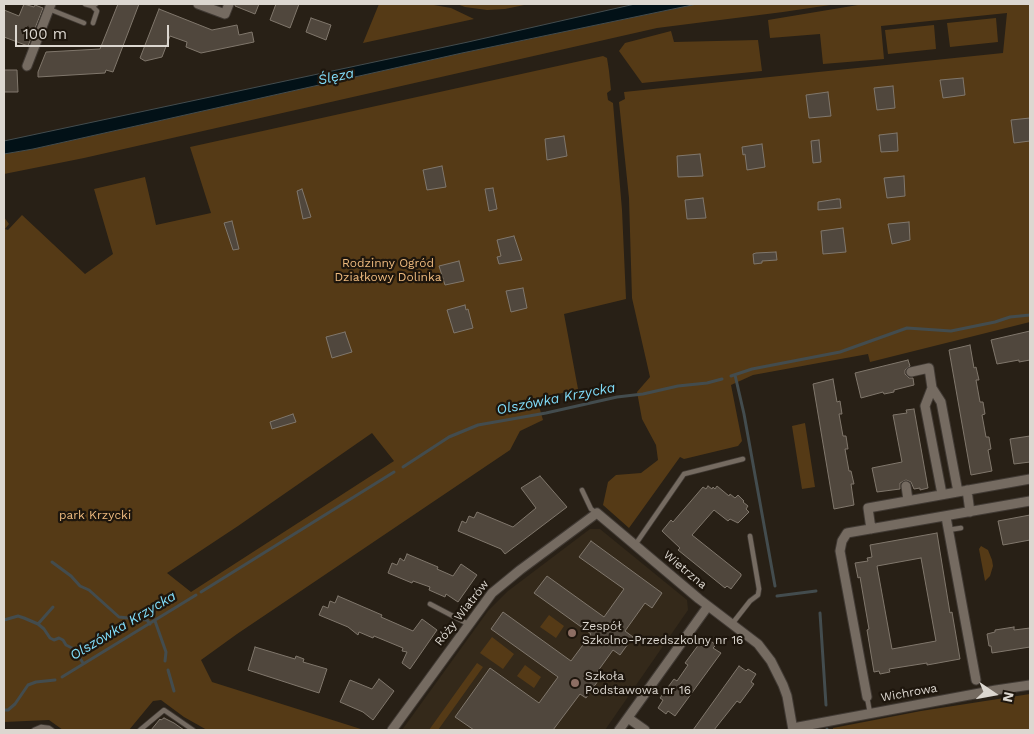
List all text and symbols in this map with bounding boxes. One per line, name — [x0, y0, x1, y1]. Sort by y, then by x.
scale bar — [18, 15, 171, 47]
text: 100 m — [23, 25, 67, 43]
water label: Ślęza — [316, 65, 356, 89]
park label: Rodzinny Ogród Działkowy Dolinka — [335, 256, 441, 284]
water label: Olszówka Krzycka — [495, 379, 617, 419]
park label: park Krzycki — [59, 508, 131, 522]
street label: Wietrzna — [660, 548, 710, 592]
street label: Róży Wiatrów — [432, 577, 492, 649]
water label: Olszówka Krzycka — [67, 588, 179, 664]
place label: Zespół Szkolno-Przedszkolny nr 16 — [582, 619, 743, 647]
marker: Zespół Szkolno-Przedszkolny nr 16 — [566, 627, 578, 639]
place label: Szkoła Podstawowa nr 16 — [585, 669, 691, 697]
north arrow — [969, 669, 1019, 719]
marker: Szkoła Podstawowa nr 16 — [569, 677, 581, 689]
street label: Wichrowa — [880, 681, 938, 705]
text: N — [1000, 690, 1018, 704]

